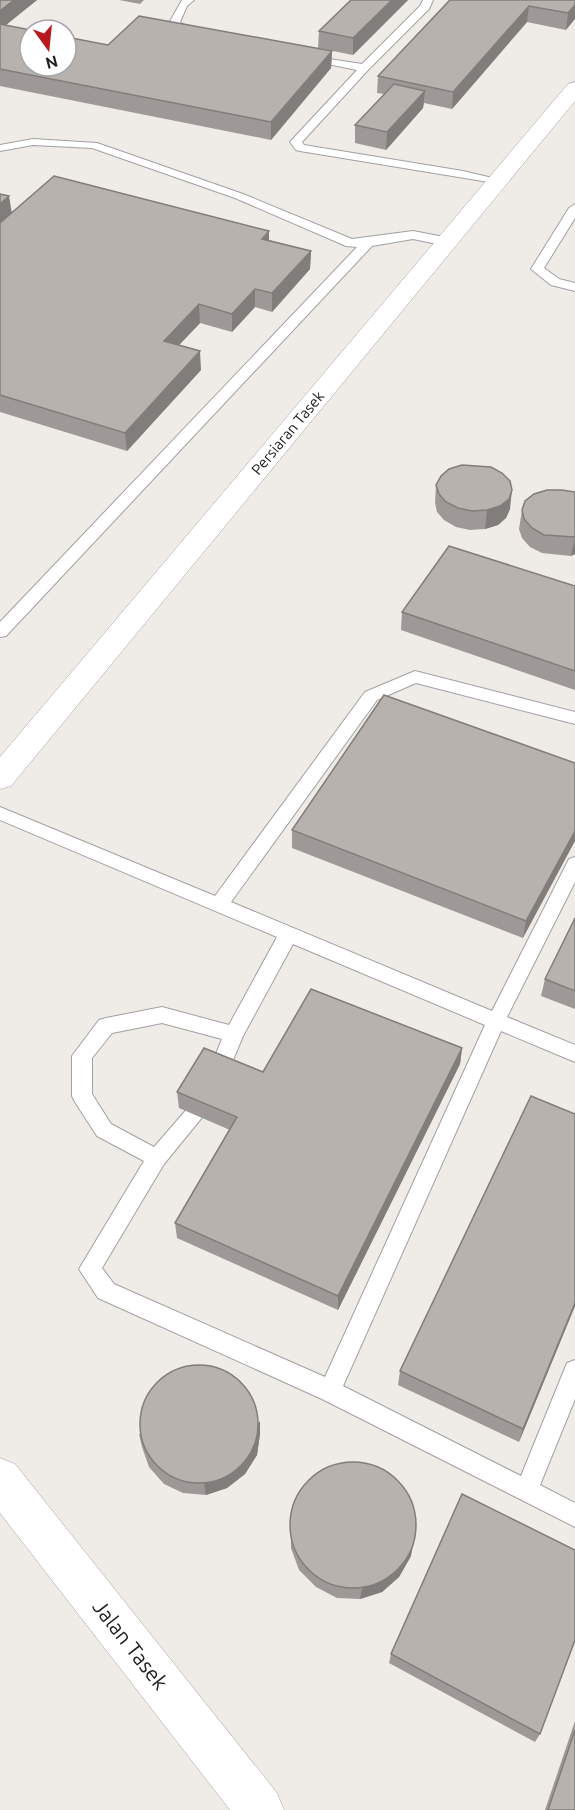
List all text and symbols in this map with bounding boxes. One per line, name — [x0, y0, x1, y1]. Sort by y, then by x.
north arrow — [18, 18, 78, 78]
text: N — [44, 52, 60, 73]
street label: Persiaran Tasek — [248, 387, 328, 478]
street label: Jalan Tasek — [88, 1595, 173, 1694]

